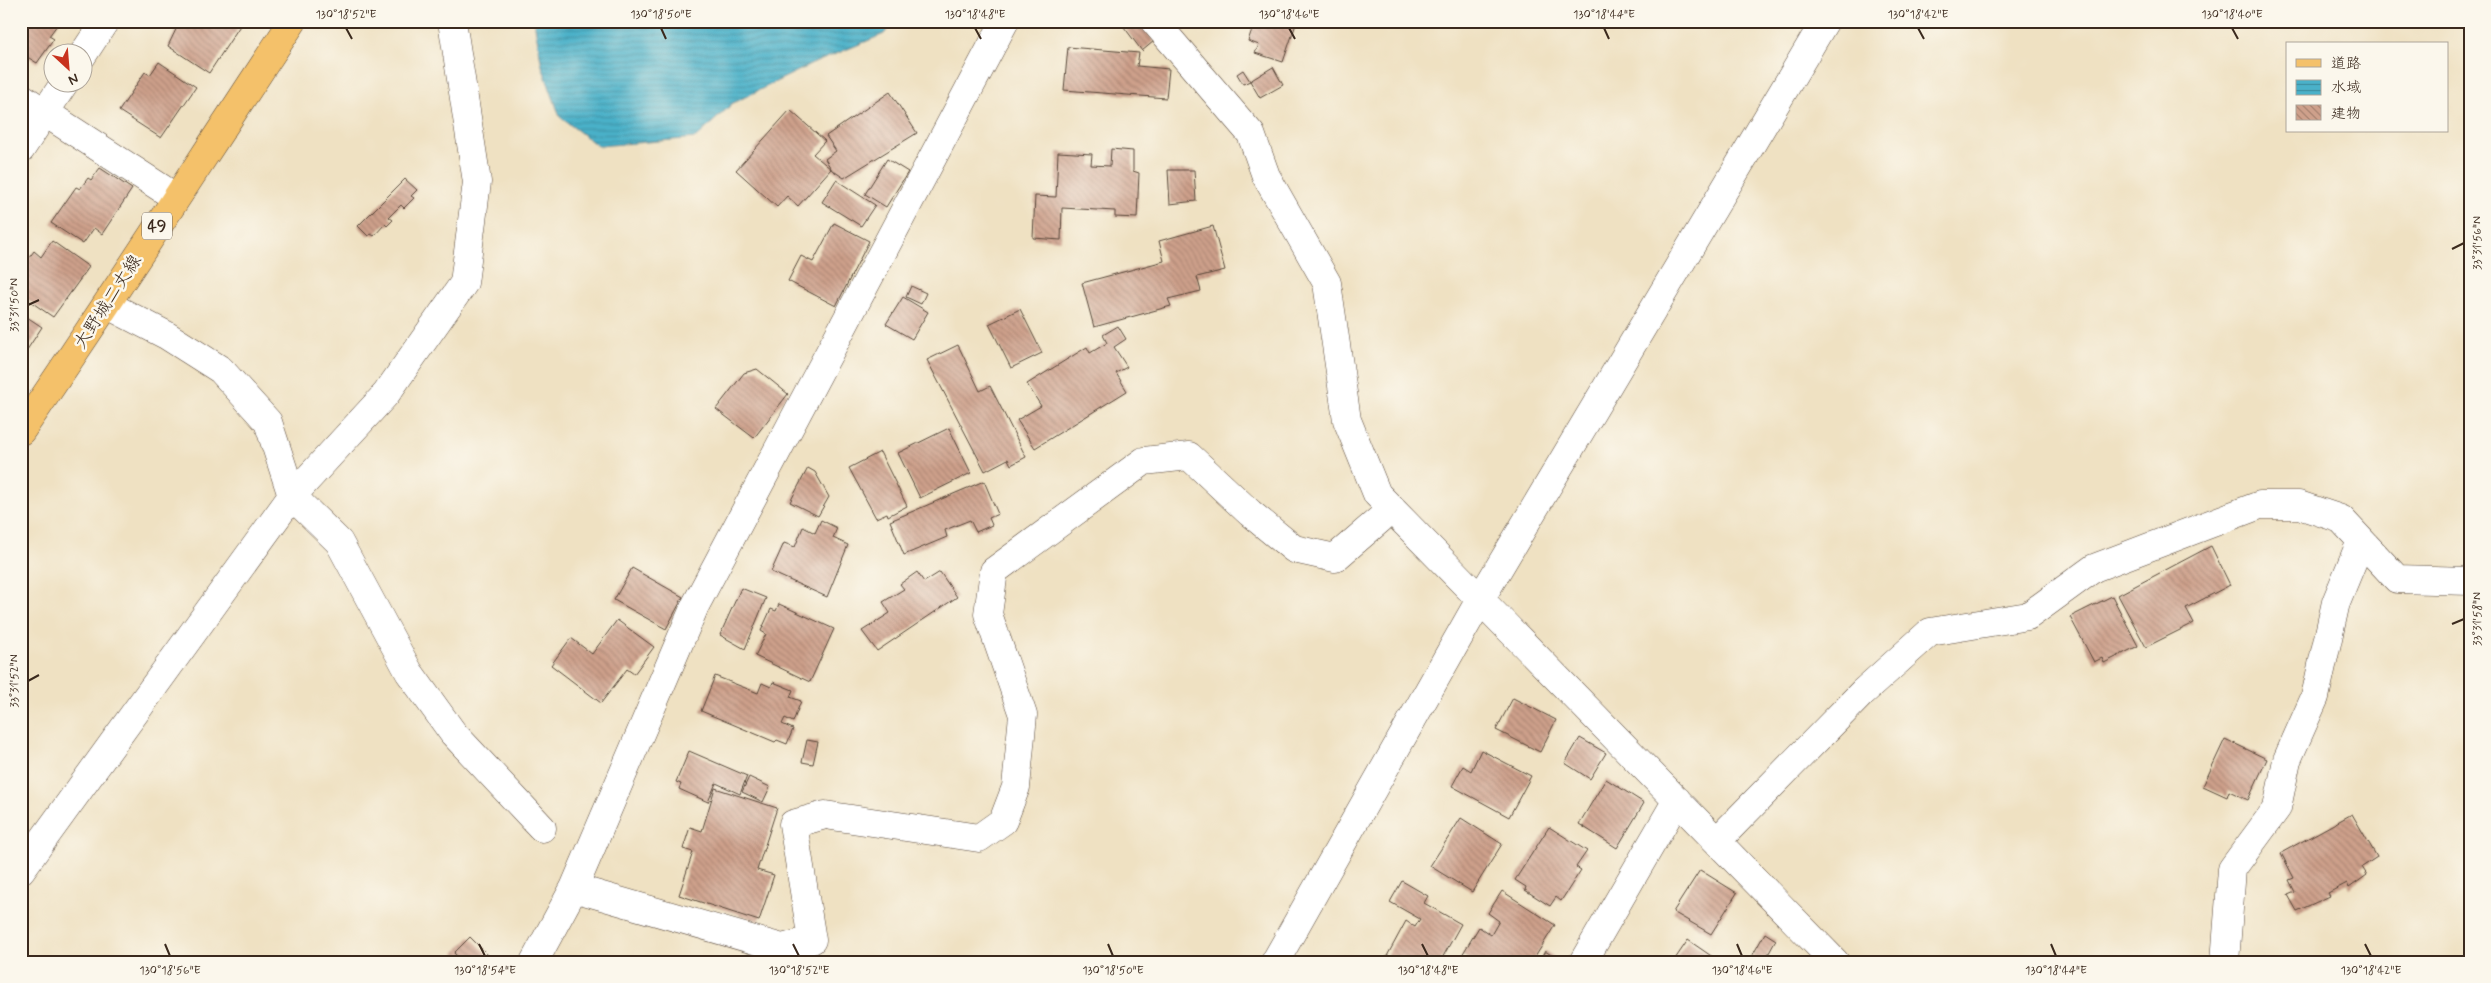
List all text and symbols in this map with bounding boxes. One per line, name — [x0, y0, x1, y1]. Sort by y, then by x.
text: 130°18'52"E — [315, 7, 377, 23]
text: 130°18'50"E — [630, 7, 692, 23]
text: 130°18'48"E — [944, 7, 1006, 23]
text: 130°18'46"E — [1258, 7, 1320, 23]
text: 130°18'44"E — [1573, 7, 1635, 23]
text: 130°18'42"E — [1888, 7, 1948, 23]
text: 130°18'40"E — [2201, 7, 2263, 23]
north arrow — [42, 42, 92, 92]
legend — [2286, 42, 2448, 132]
text: 道路 — [2331, 54, 2361, 74]
text: N — [65, 69, 81, 89]
text: 水域 — [2331, 78, 2361, 98]
text: 建物 — [2331, 104, 2361, 124]
road number: 49 — [142, 212, 172, 240]
text: 33°31'56"N — [2470, 216, 2486, 270]
street label: 大野城二丈線 — [69, 250, 147, 354]
text: 33°31'50"N — [7, 278, 23, 332]
text: 33°31'58"N — [2470, 592, 2486, 646]
text: 33°31'52"N — [7, 654, 23, 708]
text: 130°18'56"E — [139, 963, 201, 979]
text: 130°18'54"E — [454, 963, 516, 979]
text: 130°18'52"E — [768, 963, 830, 979]
text: 130°18'50"E — [1082, 963, 1144, 979]
text: 130°18'48"E — [1397, 963, 1459, 979]
text: 130°18'46"E — [1711, 963, 1773, 979]
text: 130°18'44"E — [2025, 963, 2087, 979]
text: 130°18'42"E — [2341, 963, 2401, 979]

